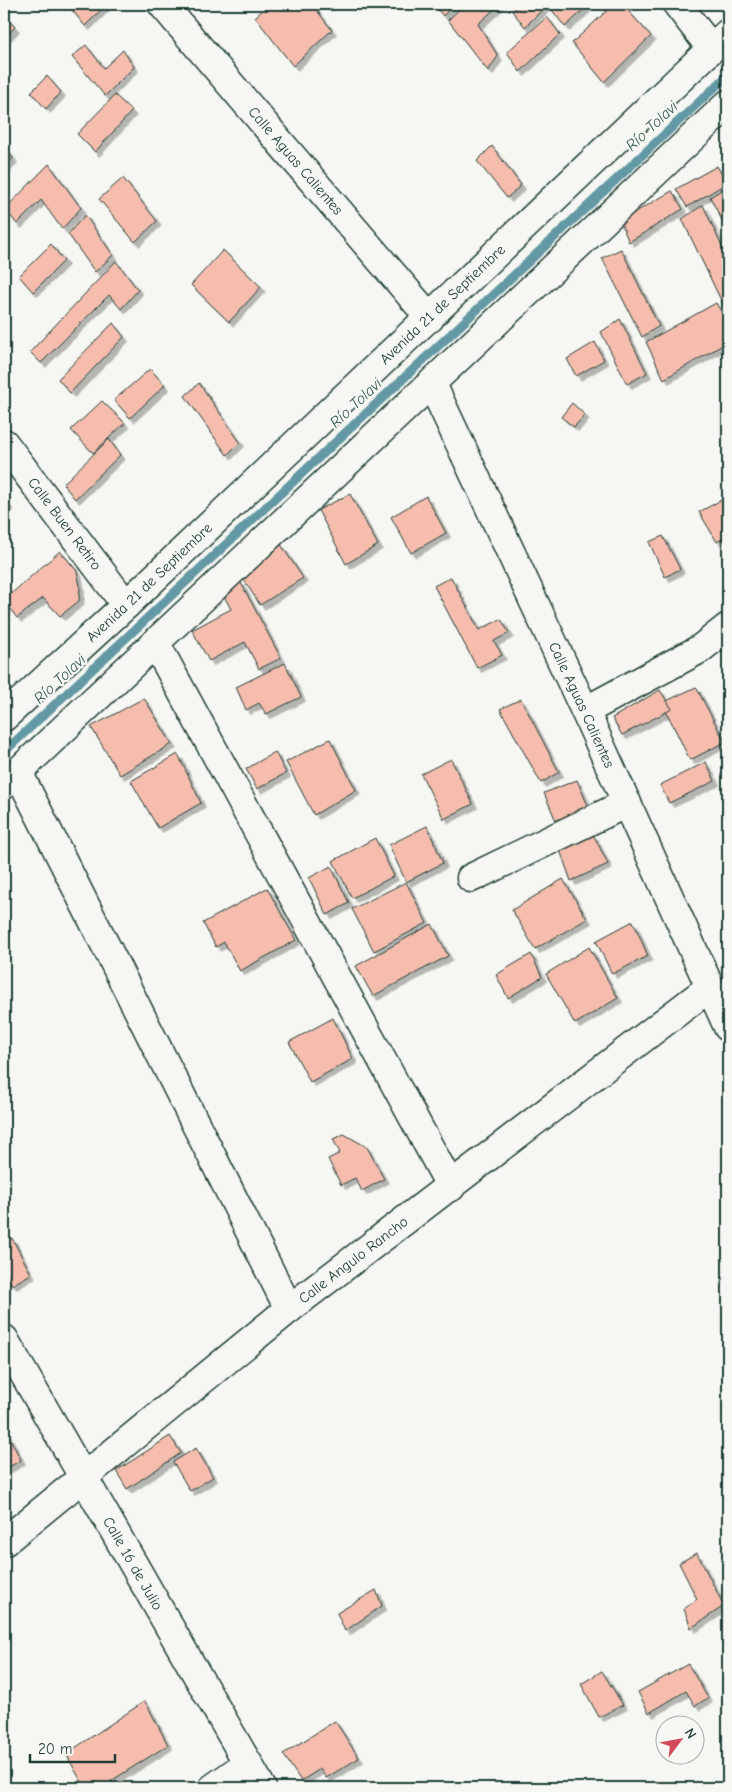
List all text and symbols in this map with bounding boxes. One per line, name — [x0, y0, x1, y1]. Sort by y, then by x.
water label: Río Tolavi — [622, 97, 682, 155]
street label: Calle Aguas Calientes — [245, 103, 347, 218]
street label: Avenida 21 de Septiembre — [376, 240, 509, 368]
water label: Río Tolavi — [326, 374, 386, 432]
street label: Calle Buen Retiro — [24, 474, 106, 574]
street label: Avenida 21 de Septiembre — [82, 519, 216, 646]
street label: Calle Aguas Calientes — [545, 639, 618, 771]
water label: Río Tolavi — [30, 650, 90, 708]
street label: Calle Angulo Rancho — [295, 1212, 412, 1307]
street label: Calle 16 de Julio — [99, 1514, 167, 1614]
north arrow — [654, 1714, 704, 1764]
text: N — [681, 1725, 700, 1742]
scale bar — [30, 1732, 115, 1764]
text: 20 m — [38, 1740, 72, 1758]

